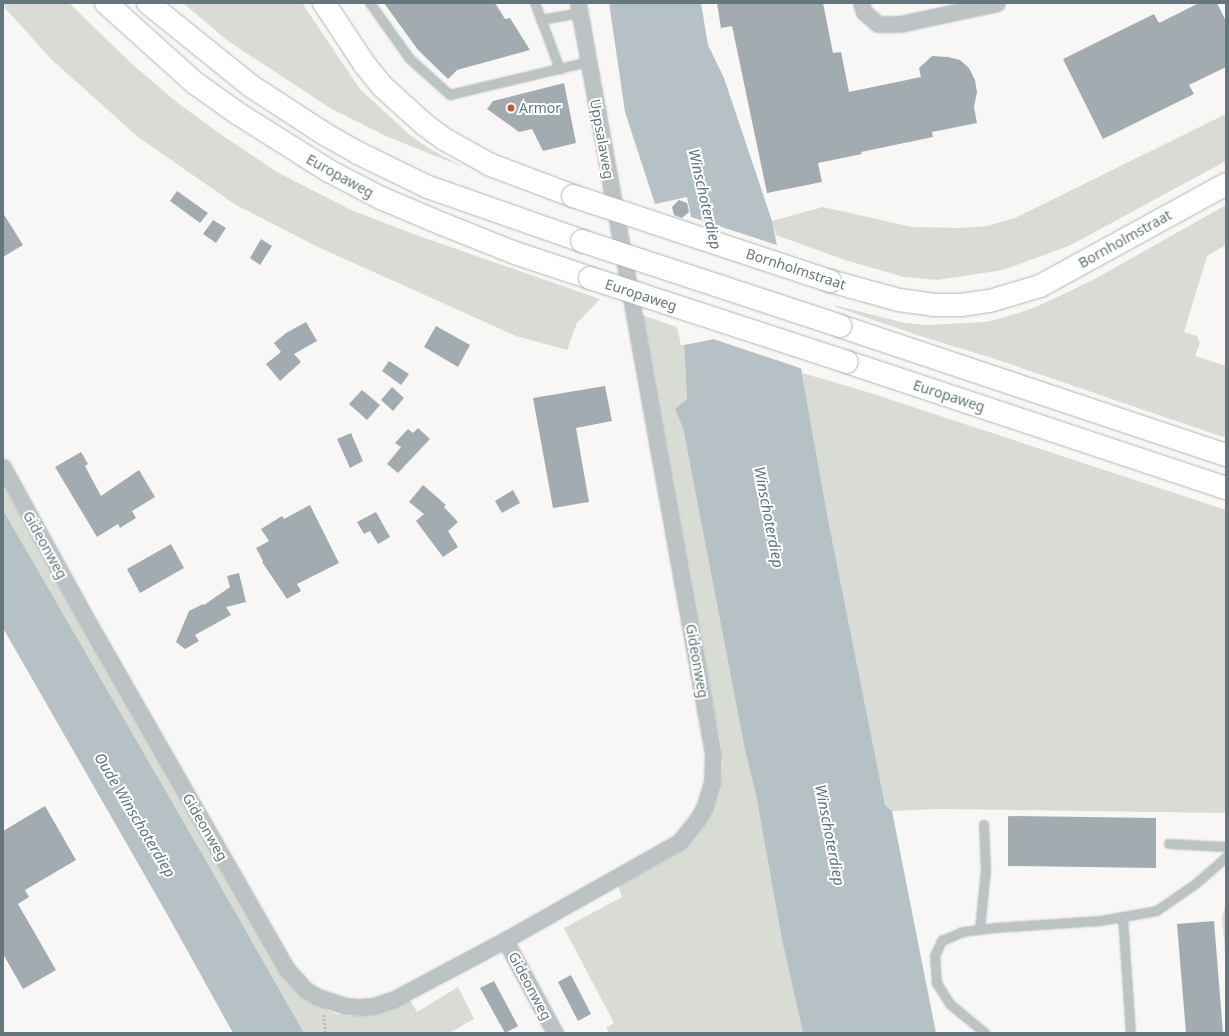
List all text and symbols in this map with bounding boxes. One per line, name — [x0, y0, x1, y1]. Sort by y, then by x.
street label: Uppsalaweg — [587, 98, 617, 180]
place label: Armor — [519, 100, 561, 116]
marker: Armor — [506, 103, 516, 113]
water label: Winschoterdiep — [685, 147, 725, 251]
street label: Europaweg — [303, 151, 377, 201]
street label: Bornholmstraat — [1076, 206, 1174, 272]
street label: Bornholmstraat — [744, 245, 848, 293]
street label: Europaweg — [603, 276, 679, 314]
street label: Europaweg — [911, 377, 987, 415]
water label: Winschoterdiep — [750, 465, 788, 569]
street label: Gideonweg — [19, 508, 71, 582]
street label: Gideonweg — [682, 623, 712, 699]
water label: Oude Winschoterdiep — [91, 749, 179, 881]
water label: Winschoterdiep — [811, 783, 849, 887]
street label: Gideonweg — [179, 790, 231, 864]
street label: Gideonweg — [505, 949, 555, 1023]

